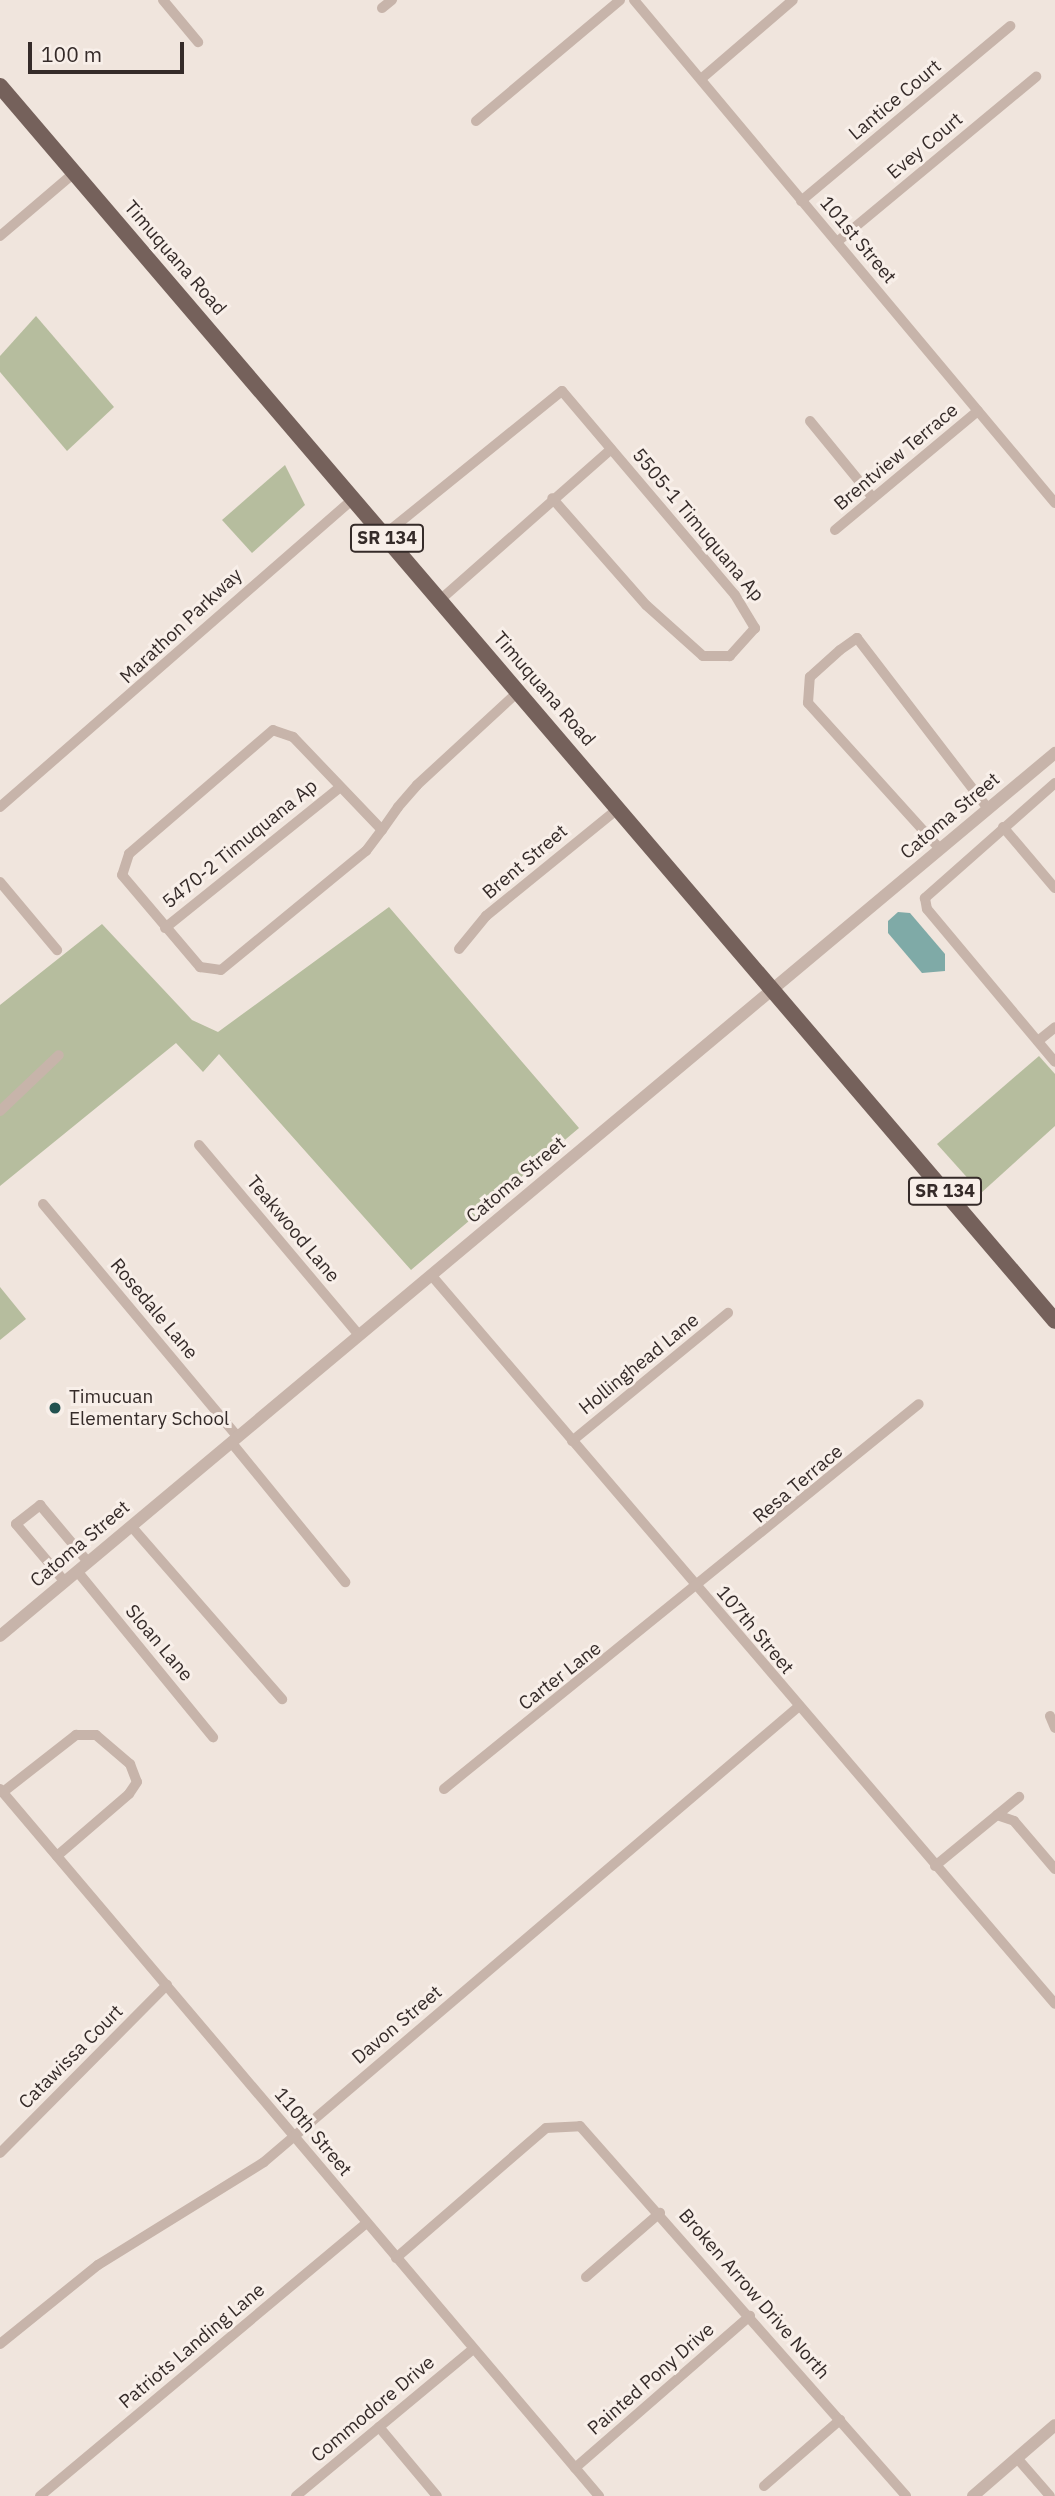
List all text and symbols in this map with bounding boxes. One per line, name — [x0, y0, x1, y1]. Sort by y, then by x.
scale bar — [32, 28, 187, 72]
text: 100 m — [41, 40, 102, 68]
street label: Lantice Court — [844, 55, 946, 145]
street label: Evey Court — [883, 108, 967, 184]
street label: 101st Street — [815, 192, 901, 288]
street label: Timuquana Road — [119, 196, 231, 320]
street label: Brentview Terrace — [829, 399, 963, 515]
street label: 5505-1 Timuquana Ap — [627, 444, 769, 606]
road number: SR 134 — [348, 524, 426, 552]
street label: Marathon Parkway — [115, 564, 247, 688]
street label: Timuquana Road — [488, 627, 600, 751]
street label: Catoma Street — [896, 768, 1004, 864]
street label: 5470-2 Timuquana Ap — [158, 775, 322, 913]
street label: Brent Street — [478, 820, 572, 904]
street label: Catoma Street — [462, 1132, 570, 1228]
street label: Teakwood Lane — [242, 1171, 344, 1287]
road number: SR 134 — [906, 1176, 984, 1206]
street label: Rosedale Lane — [105, 1254, 203, 1364]
street label: Hollinghead Lane — [574, 1309, 704, 1419]
place label: Timucuan Elementary School — [69, 1386, 229, 1430]
marker: Timucuan Elementary School — [47, 1400, 63, 1416]
street label: Resa Terrace — [748, 1440, 848, 1528]
street label: Catoma Street — [26, 1496, 134, 1592]
street label: 107th Street — [711, 1581, 799, 1679]
street label: Sloan Lane — [120, 1600, 198, 1686]
street label: Carter Lane — [514, 1637, 606, 1715]
street label: Davon Street — [348, 1981, 446, 2069]
street label: Catawissa Court — [14, 2000, 128, 2114]
street label: 110th Street — [269, 2083, 357, 2181]
street label: Broken Arrow Drive North — [674, 2204, 834, 2384]
street label: Patriots Landing Lane — [114, 2278, 270, 2414]
street label: Painted Pony Drive — [583, 2318, 719, 2440]
street label: Commodore Drive — [307, 2351, 439, 2467]

